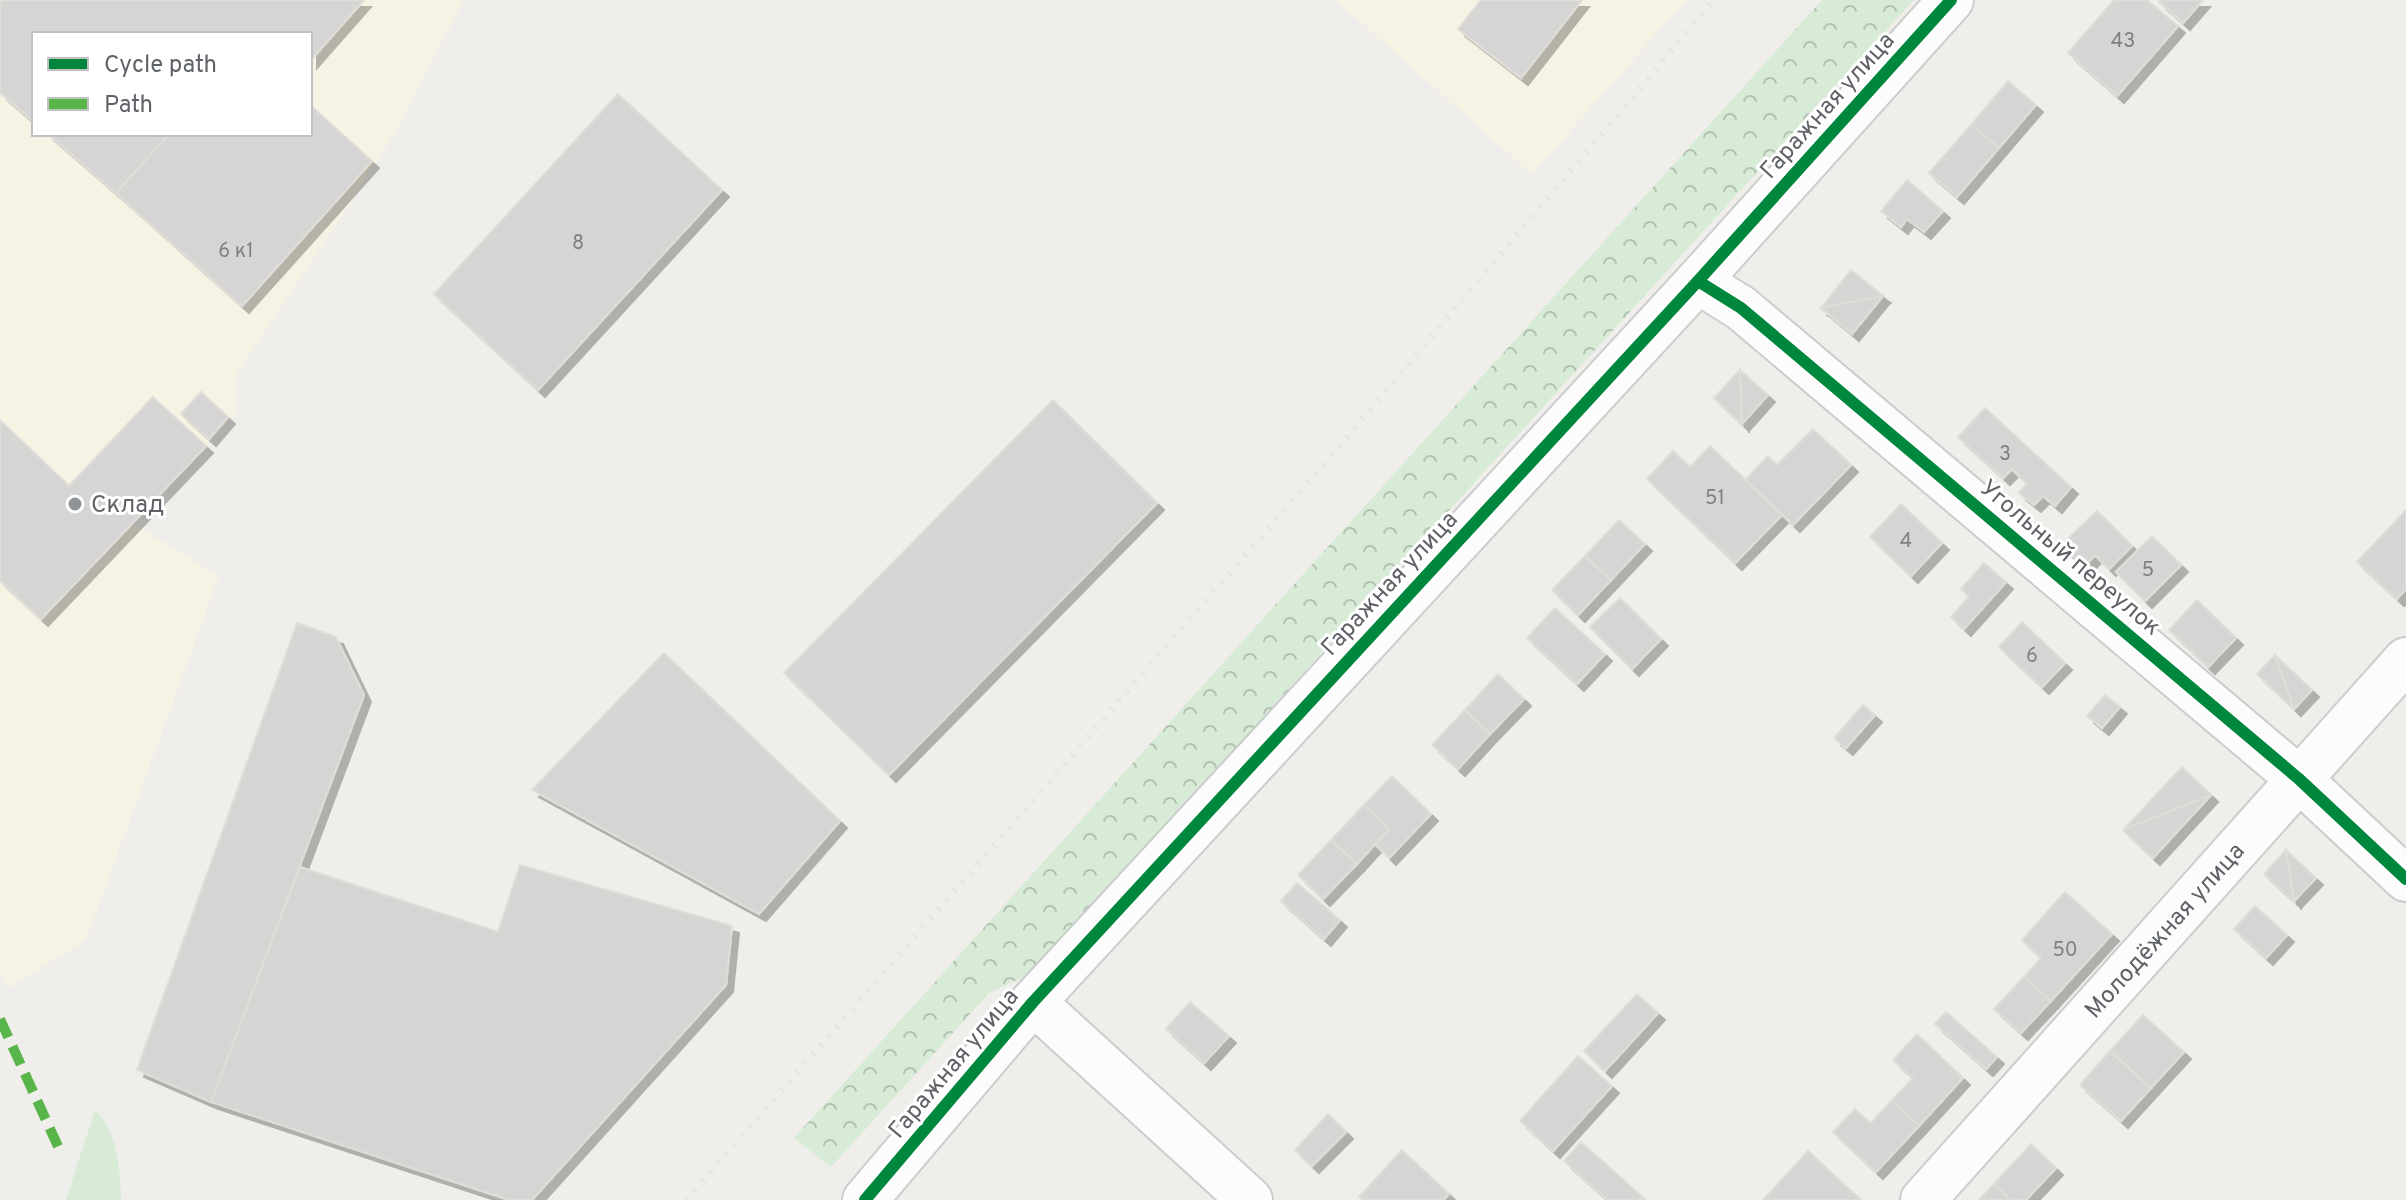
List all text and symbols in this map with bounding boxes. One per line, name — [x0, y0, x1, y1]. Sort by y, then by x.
street label: Гаражная улица — [1755, 27, 1902, 186]
house number: 43 — [2111, 29, 2135, 55]
legend — [32, 32, 312, 136]
text: Cycle path — [104, 51, 217, 81]
text: Path — [104, 91, 153, 121]
house number: 8 — [572, 231, 584, 257]
house number: 6 к1 — [218, 239, 254, 265]
house number: 3 — [1999, 442, 2011, 468]
street label: Угольный переулок — [1973, 474, 2166, 643]
house number: 51 — [1705, 486, 1725, 512]
place label: Склад — [91, 491, 164, 521]
marker: Склад — [66, 495, 84, 513]
street label: Гаражная улица — [1316, 506, 1465, 663]
house number: 4 — [1900, 529, 1912, 555]
house number: 5 — [2142, 558, 2154, 584]
house number: 6 — [2026, 644, 2038, 670]
street label: Молодёжная улица — [2079, 837, 2252, 1026]
house number: 50 — [2052, 938, 2078, 964]
street label: Гаражная улица — [883, 983, 1026, 1146]

